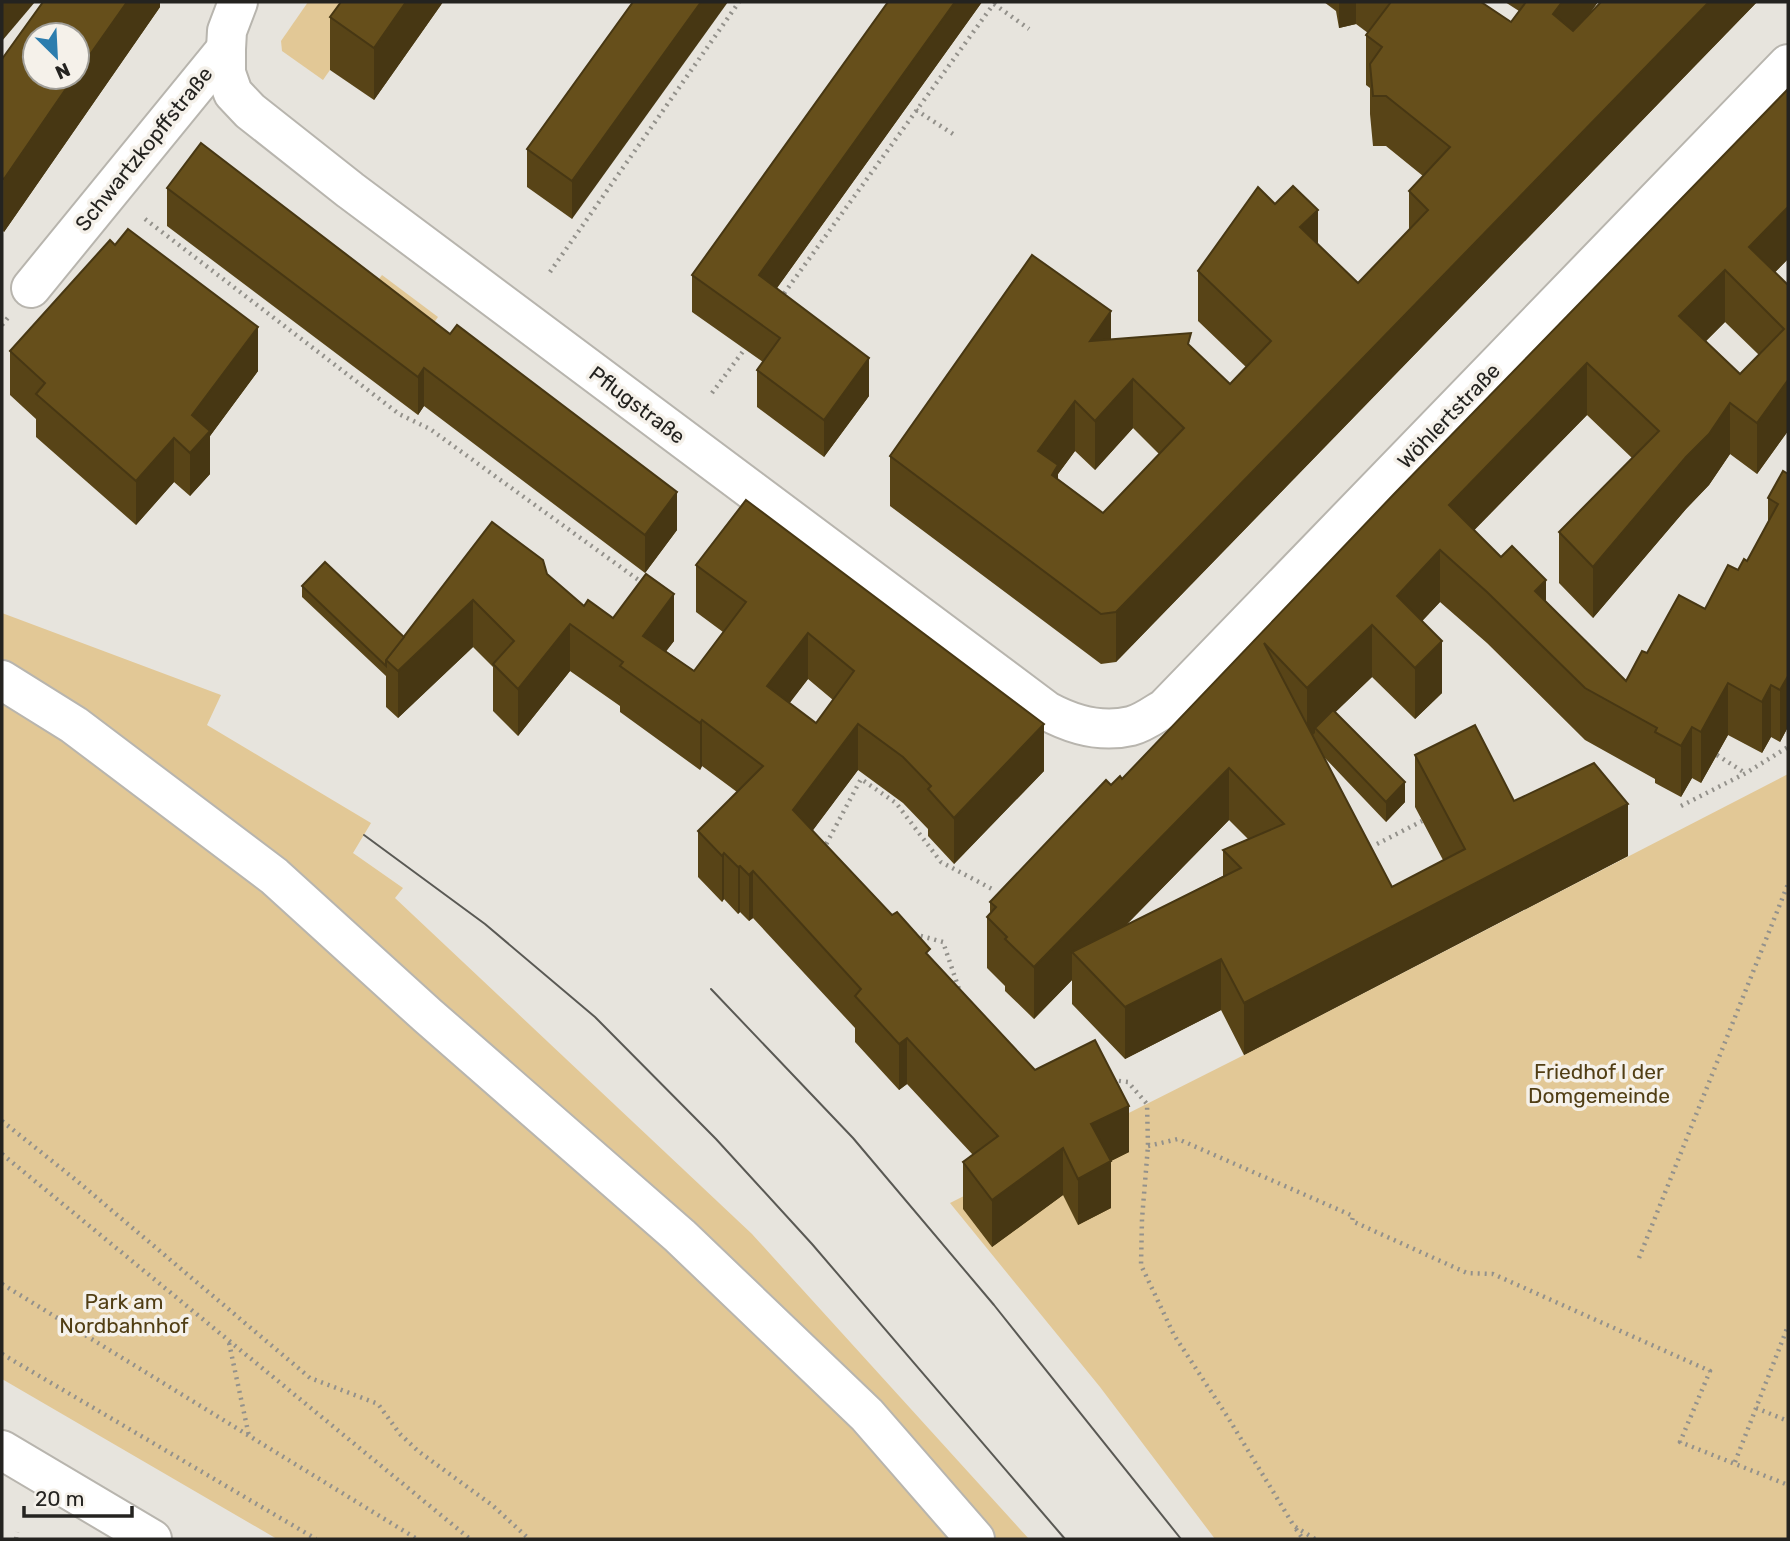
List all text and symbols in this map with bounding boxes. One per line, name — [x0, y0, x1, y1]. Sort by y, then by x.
north arrow — [21, 21, 91, 91]
text: N — [52, 58, 74, 84]
street label: Schwartzkopffstraße — [70, 62, 218, 236]
street label: Wöhlertstraße — [1392, 358, 1505, 474]
street label: Pflugstraße — [584, 360, 690, 449]
park label: Friedhof I der Domgemeinde — [1528, 1059, 1670, 1108]
park label: Park am Nordbahnhof — [59, 1289, 189, 1338]
scale bar — [24, 1474, 133, 1518]
text: 20 m — [35, 1486, 84, 1511]

